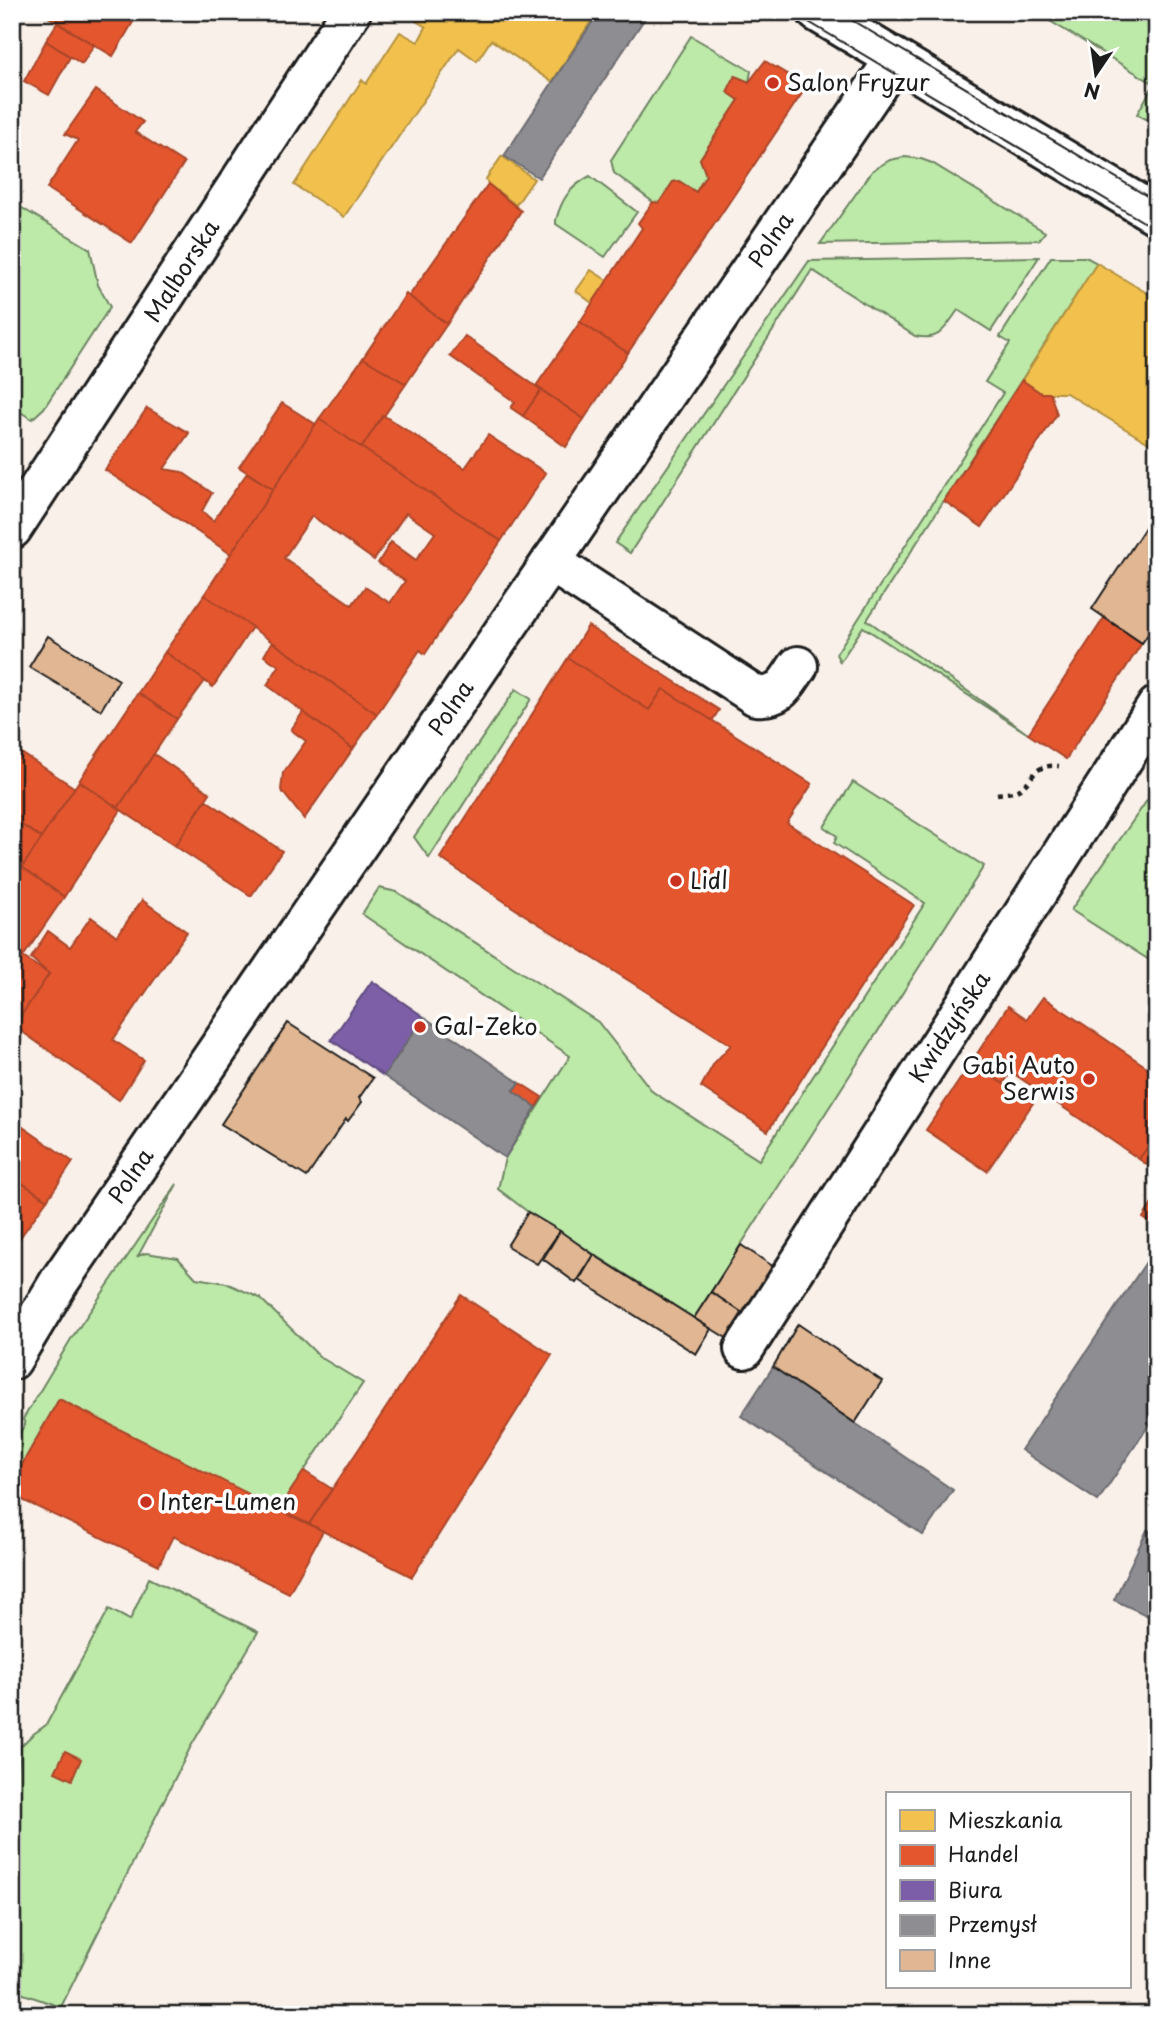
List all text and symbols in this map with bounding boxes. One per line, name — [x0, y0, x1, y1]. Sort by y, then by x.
north arrow — [1060, 38, 1130, 108]
place label: Salon Fryzur — [787, 64, 930, 99]
marker: Salon Fryzur — [765, 75, 781, 91]
text: N — [1081, 76, 1102, 107]
street label: Polna — [738, 204, 802, 274]
street label: Malborska — [134, 211, 227, 329]
street label: Polna — [418, 672, 482, 742]
place label: Lidl — [690, 862, 728, 897]
marker: Lidl — [668, 873, 684, 889]
street label: Kwidzyńska — [899, 963, 998, 1089]
place label: Gal-Zeko — [434, 1008, 537, 1043]
marker: Gal-Zeko — [412, 1019, 428, 1035]
place label: Gabi Auto Serwis — [962, 1047, 1075, 1108]
marker: Gabi Auto Serwis — [1081, 1071, 1097, 1087]
street label: Polna — [98, 1140, 162, 1210]
place label: Inter-Lumen — [160, 1483, 296, 1518]
marker: Inter-Lumen — [138, 1494, 154, 1510]
legend — [886, 1792, 1130, 1988]
text: Mieszkania — [948, 1803, 1062, 1835]
text: Handel — [948, 1837, 1019, 1869]
text: Biura — [948, 1873, 1002, 1905]
text: Przemysł — [948, 1907, 1038, 1939]
text: Inne — [948, 1943, 991, 1975]

